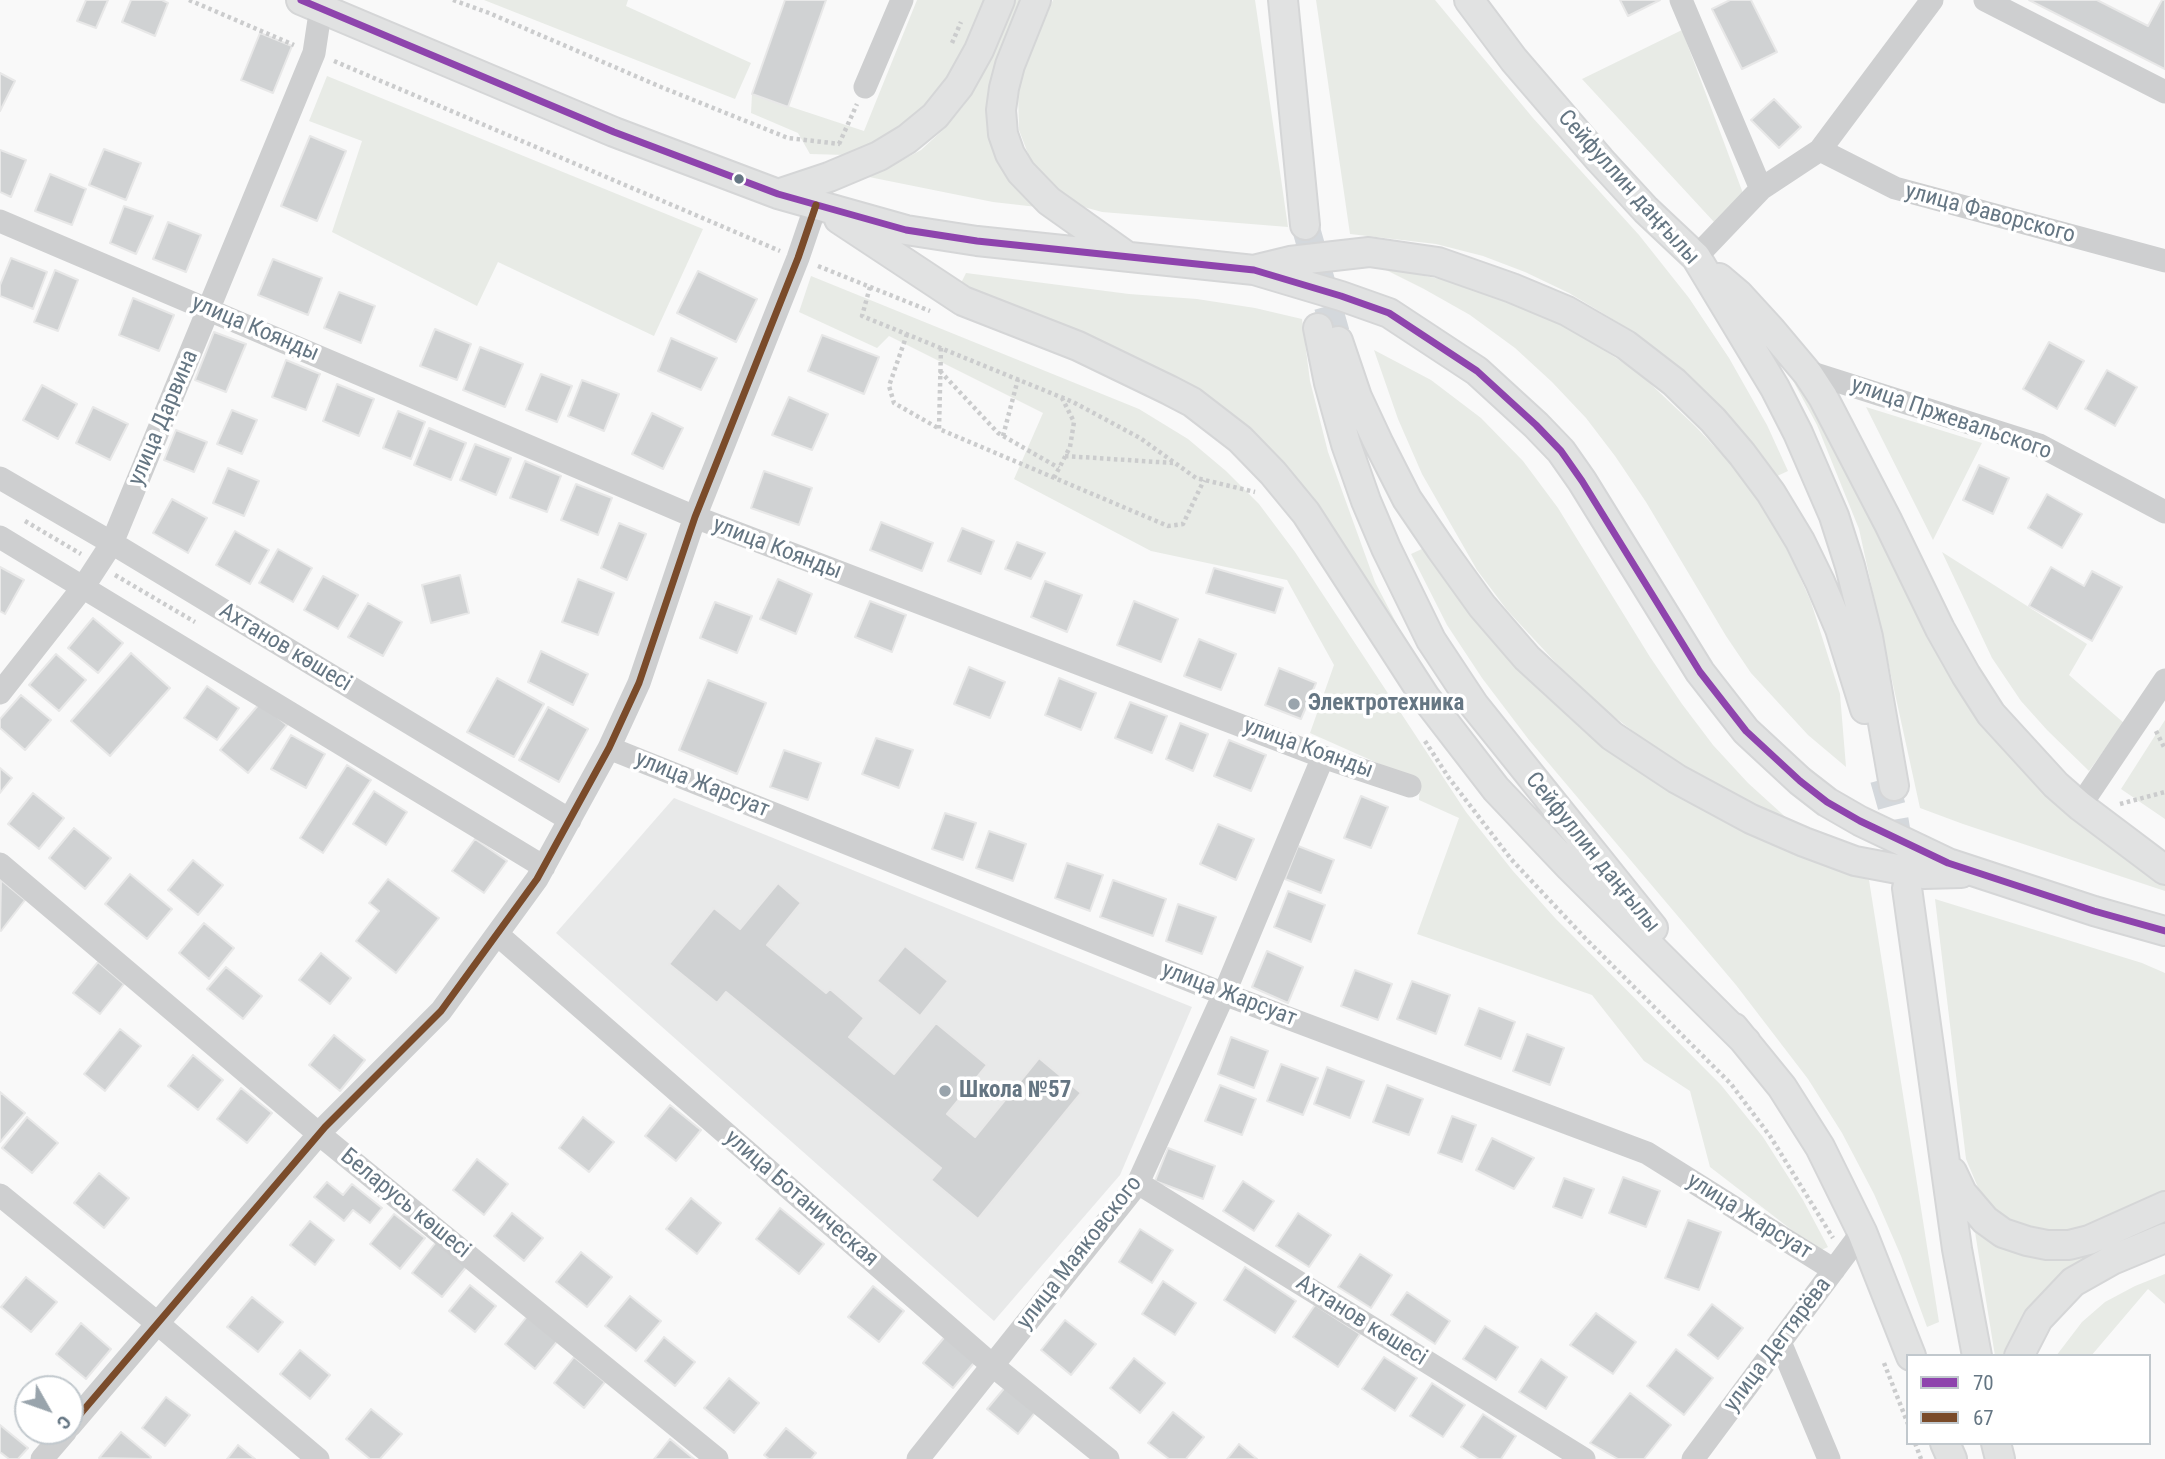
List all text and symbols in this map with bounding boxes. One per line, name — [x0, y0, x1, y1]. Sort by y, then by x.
street label: Сейфуллин даңғылы — [1551, 105, 1705, 271]
unlabelled marker — [732, 172, 746, 186]
street label: улица Фаворского — [1902, 178, 2078, 250]
street label: улица Коянды — [187, 290, 323, 368]
street label: улица Дарвина — [123, 346, 205, 490]
street label: улица Пржевальского — [1847, 372, 2055, 466]
street label: улица Коянды — [709, 512, 845, 586]
street label: Ахтанов көшесі — [214, 598, 356, 698]
place label: Электротехника — [1308, 690, 1464, 718]
marker: Электротехника — [1286, 696, 1302, 712]
street label: улица Коянды — [1239, 713, 1377, 785]
street label: улица Жарсуат — [631, 746, 773, 824]
street label: Сейфуллин даңғылы — [1519, 767, 1665, 939]
street label: улица Жарсуат — [1158, 957, 1300, 1033]
place label: Школа №57 — [959, 1077, 1071, 1105]
marker: Школа №57 — [937, 1083, 953, 1099]
street label: улица Ботаническая — [719, 1125, 883, 1273]
street label: Беларусь көшесі — [335, 1143, 475, 1265]
street label: улица Жарсуат — [1681, 1168, 1817, 1266]
street label: улица Маяковского — [1011, 1171, 1149, 1335]
street label: Ахтанов көшесі — [1290, 1270, 1432, 1372]
street label: улица Дегтярёва — [1719, 1272, 1837, 1418]
legend — [1906, 1354, 2151, 1445]
text: 70 — [1973, 1371, 1994, 1395]
north arrow — [14, 1375, 84, 1445]
text: 67 — [1973, 1406, 1994, 1430]
text: С — [52, 1411, 76, 1434]

